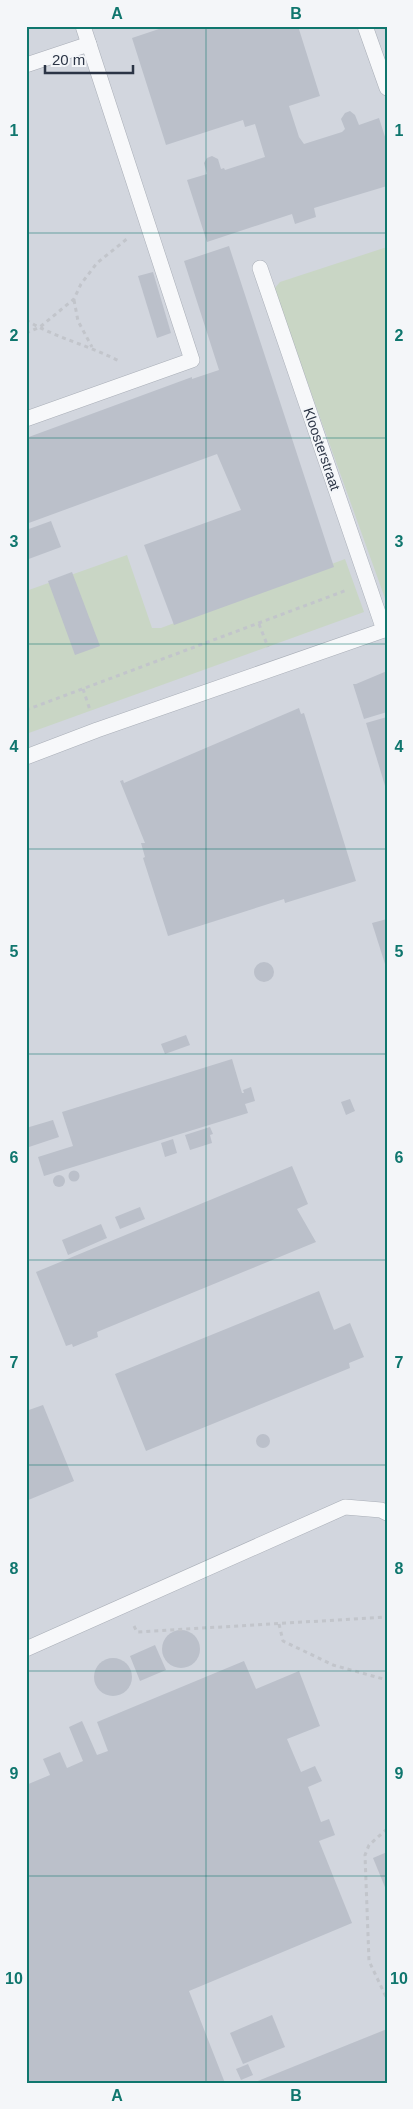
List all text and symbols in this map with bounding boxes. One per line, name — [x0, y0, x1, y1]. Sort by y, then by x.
text: A — [111, 5, 123, 22]
text: B — [290, 5, 302, 22]
scale bar — [45, 42, 132, 74]
text: 20 m — [52, 51, 85, 68]
text: 1 — [10, 122, 19, 139]
text: 1 — [395, 122, 404, 139]
text: 2 — [10, 327, 19, 344]
text: 2 — [395, 327, 404, 344]
street label: Kloosterstraat — [300, 406, 344, 493]
text: 3 — [10, 533, 19, 550]
text: 3 — [395, 533, 404, 550]
text: 4 — [10, 738, 19, 755]
text: 4 — [395, 738, 404, 755]
text: 5 — [10, 943, 19, 960]
text: 5 — [395, 943, 404, 960]
text: 6 — [10, 1149, 19, 1166]
text: 6 — [395, 1149, 404, 1166]
text: 7 — [10, 1354, 19, 1371]
text: 7 — [395, 1354, 404, 1371]
text: 8 — [10, 1560, 19, 1577]
text: 8 — [395, 1560, 404, 1577]
text: 9 — [10, 1765, 19, 1782]
text: 9 — [395, 1765, 404, 1782]
text: 10 — [5, 1970, 23, 1987]
text: 10 — [390, 1970, 408, 1987]
text: A — [111, 2087, 123, 2104]
text: B — [290, 2087, 302, 2104]

